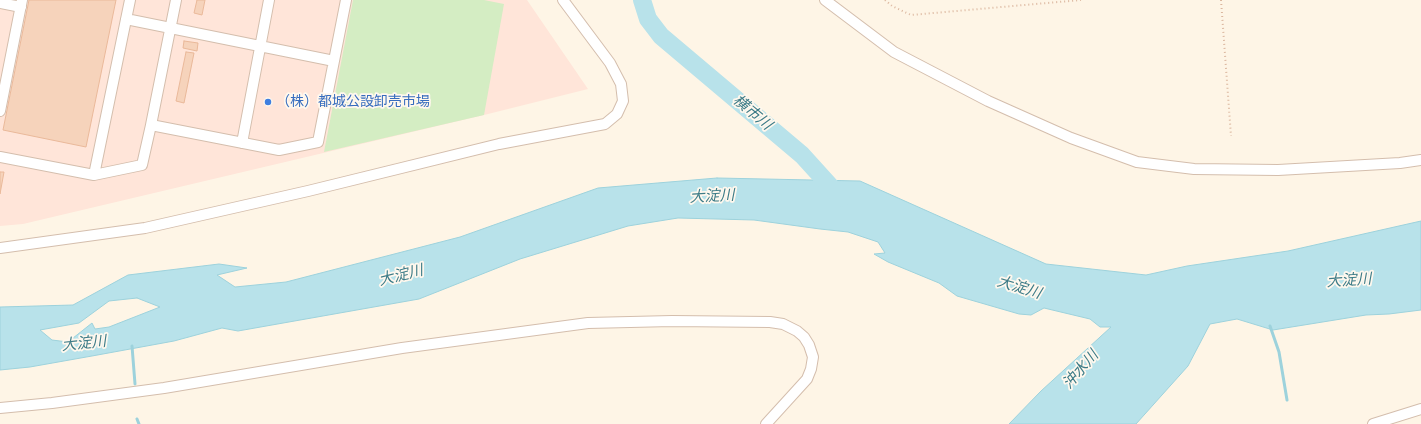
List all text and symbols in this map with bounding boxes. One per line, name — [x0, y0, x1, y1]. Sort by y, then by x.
water label: 横市川 — [729, 92, 775, 134]
place label: （株）都城公設卸売市場 — [276, 94, 430, 110]
marker: （株）都城公設卸売市場 — [263, 97, 273, 107]
water label: 大淀川 — [689, 187, 735, 207]
water label: 大淀川 — [377, 262, 425, 290]
water label: 大淀川 — [1326, 270, 1372, 292]
water label: 大淀川 — [995, 273, 1043, 303]
water label: 大淀川 — [61, 333, 107, 355]
water label: 沖水川 — [1059, 347, 1103, 393]

